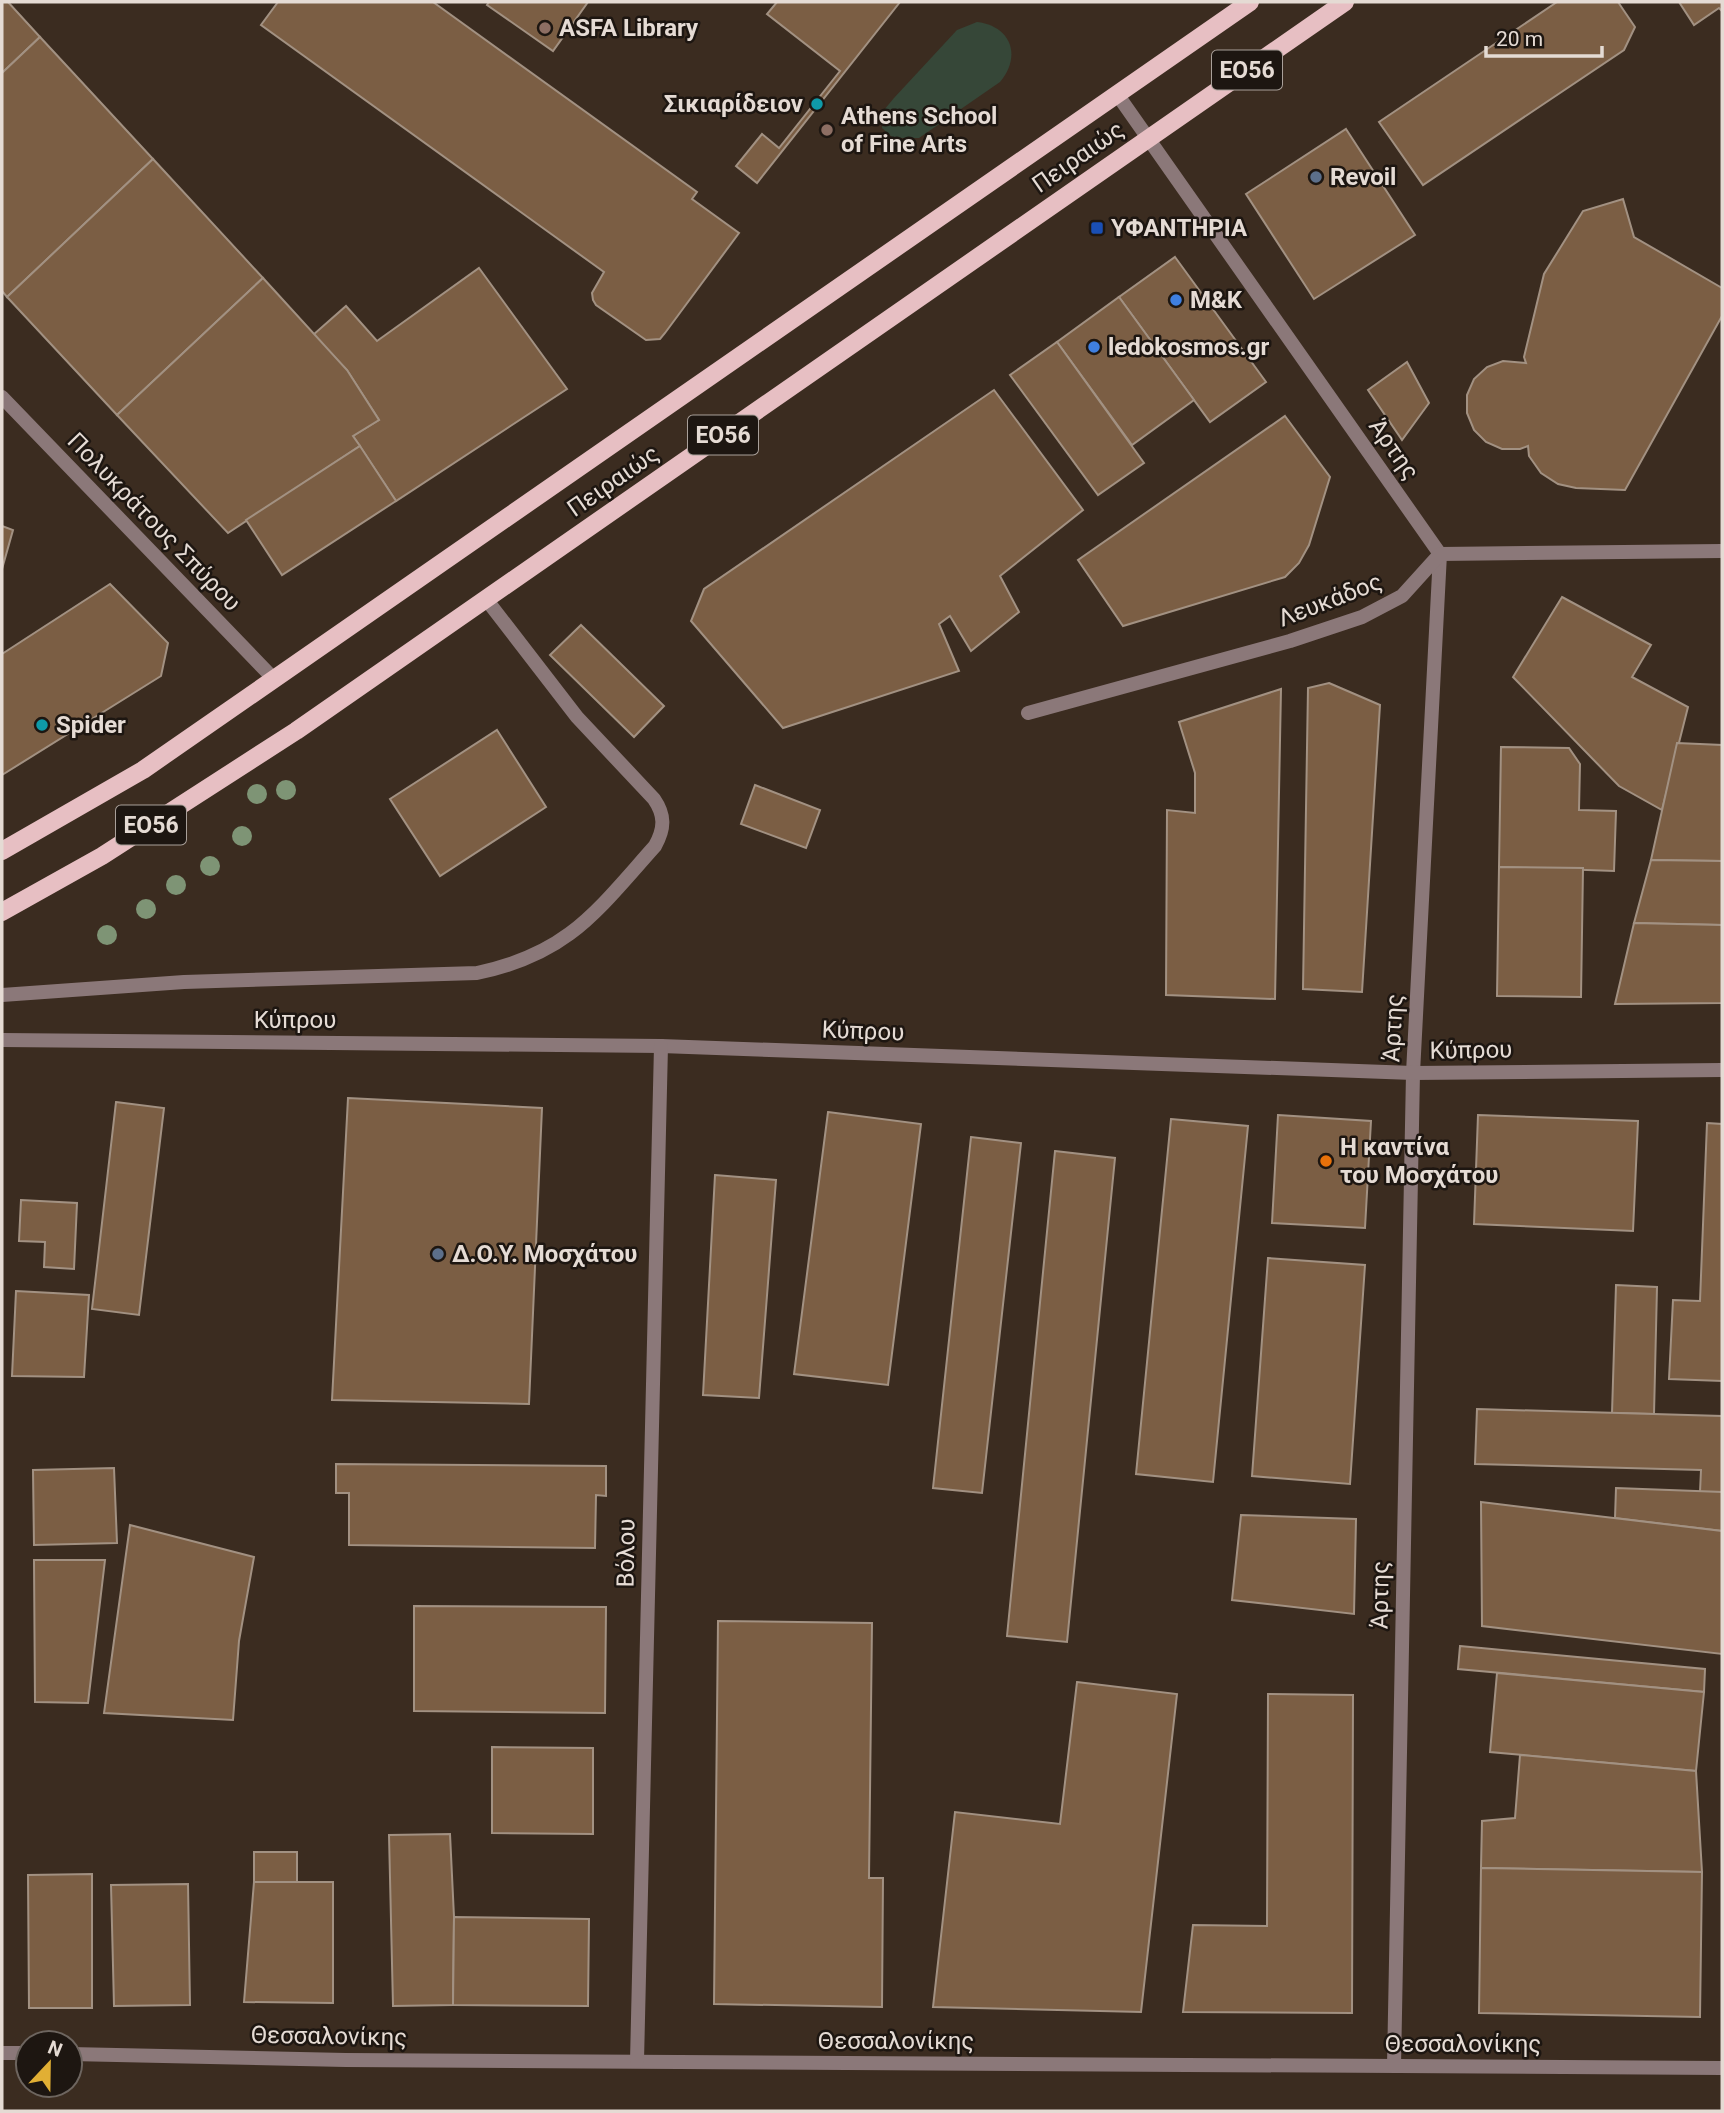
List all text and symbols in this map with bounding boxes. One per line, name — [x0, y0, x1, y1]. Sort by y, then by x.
place label: ASFA Library — [559, 14, 699, 42]
scale bar — [1486, 14, 1602, 58]
marker: ASFA Library — [537, 20, 553, 36]
text: 20 m — [1496, 27, 1543, 51]
road number: ΕΟ56 — [1212, 50, 1282, 90]
place label: Σικιαρίδειον — [664, 90, 803, 118]
marker: Σικιαρίδειον — [809, 96, 825, 112]
place label: Athens School of Fine Arts — [841, 102, 997, 158]
street label: Πειραιώς — [1027, 115, 1129, 199]
marker: Athens School of Fine Arts — [819, 122, 835, 138]
place label: Revoil — [1330, 163, 1396, 191]
marker: Revoil — [1308, 169, 1324, 185]
place label: ΥΦΑΝΤΗΡΙΑ — [1111, 214, 1248, 242]
marker: ΥΦΑΝΤΗΡΙΑ — [1089, 220, 1105, 236]
place label: M&K — [1190, 286, 1243, 314]
marker: M&K — [1168, 292, 1184, 308]
place label: ledokosmos.gr — [1108, 333, 1269, 361]
marker: ledokosmos.gr — [1086, 339, 1102, 355]
street label: Άρτης — [1363, 413, 1425, 485]
road number: ΕΟ56 — [688, 416, 758, 454]
street label: Πολυκράτους Σπύρου — [62, 427, 246, 617]
street label: Πειραιώς — [562, 439, 664, 523]
street label: Λευκάδος — [1274, 567, 1386, 633]
place label: Spider — [56, 711, 126, 739]
marker: Spider — [34, 717, 50, 733]
road number: ΕΟ56 — [116, 806, 186, 845]
street label: Άρτης — [1377, 993, 1409, 1063]
street label: Κύπρου — [254, 1006, 336, 1034]
street label: Κύπρου — [821, 1016, 905, 1046]
street label: Κύπρου — [1429, 1035, 1513, 1065]
place label: Η καντίνα του Μοσχάτου — [1340, 1133, 1498, 1189]
marker: Η καντίνα του Μοσχάτου — [1318, 1153, 1334, 1169]
place label: Δ.Ο.Υ. Μοσχάτου — [452, 1240, 637, 1268]
marker: Δ.Ο.Υ. Μοσχάτου — [430, 1246, 446, 1262]
street label: Βόλου — [611, 1518, 641, 1588]
street label: Άρτης — [1365, 1561, 1395, 1629]
street label: Θεσσαλονίκης — [251, 2021, 407, 2051]
street label: Θεσσαλονίκης — [818, 2027, 974, 2055]
north arrow — [14, 2029, 84, 2099]
street label: Θεσσαλονίκης — [1385, 2030, 1541, 2058]
text: N — [45, 2036, 66, 2062]

